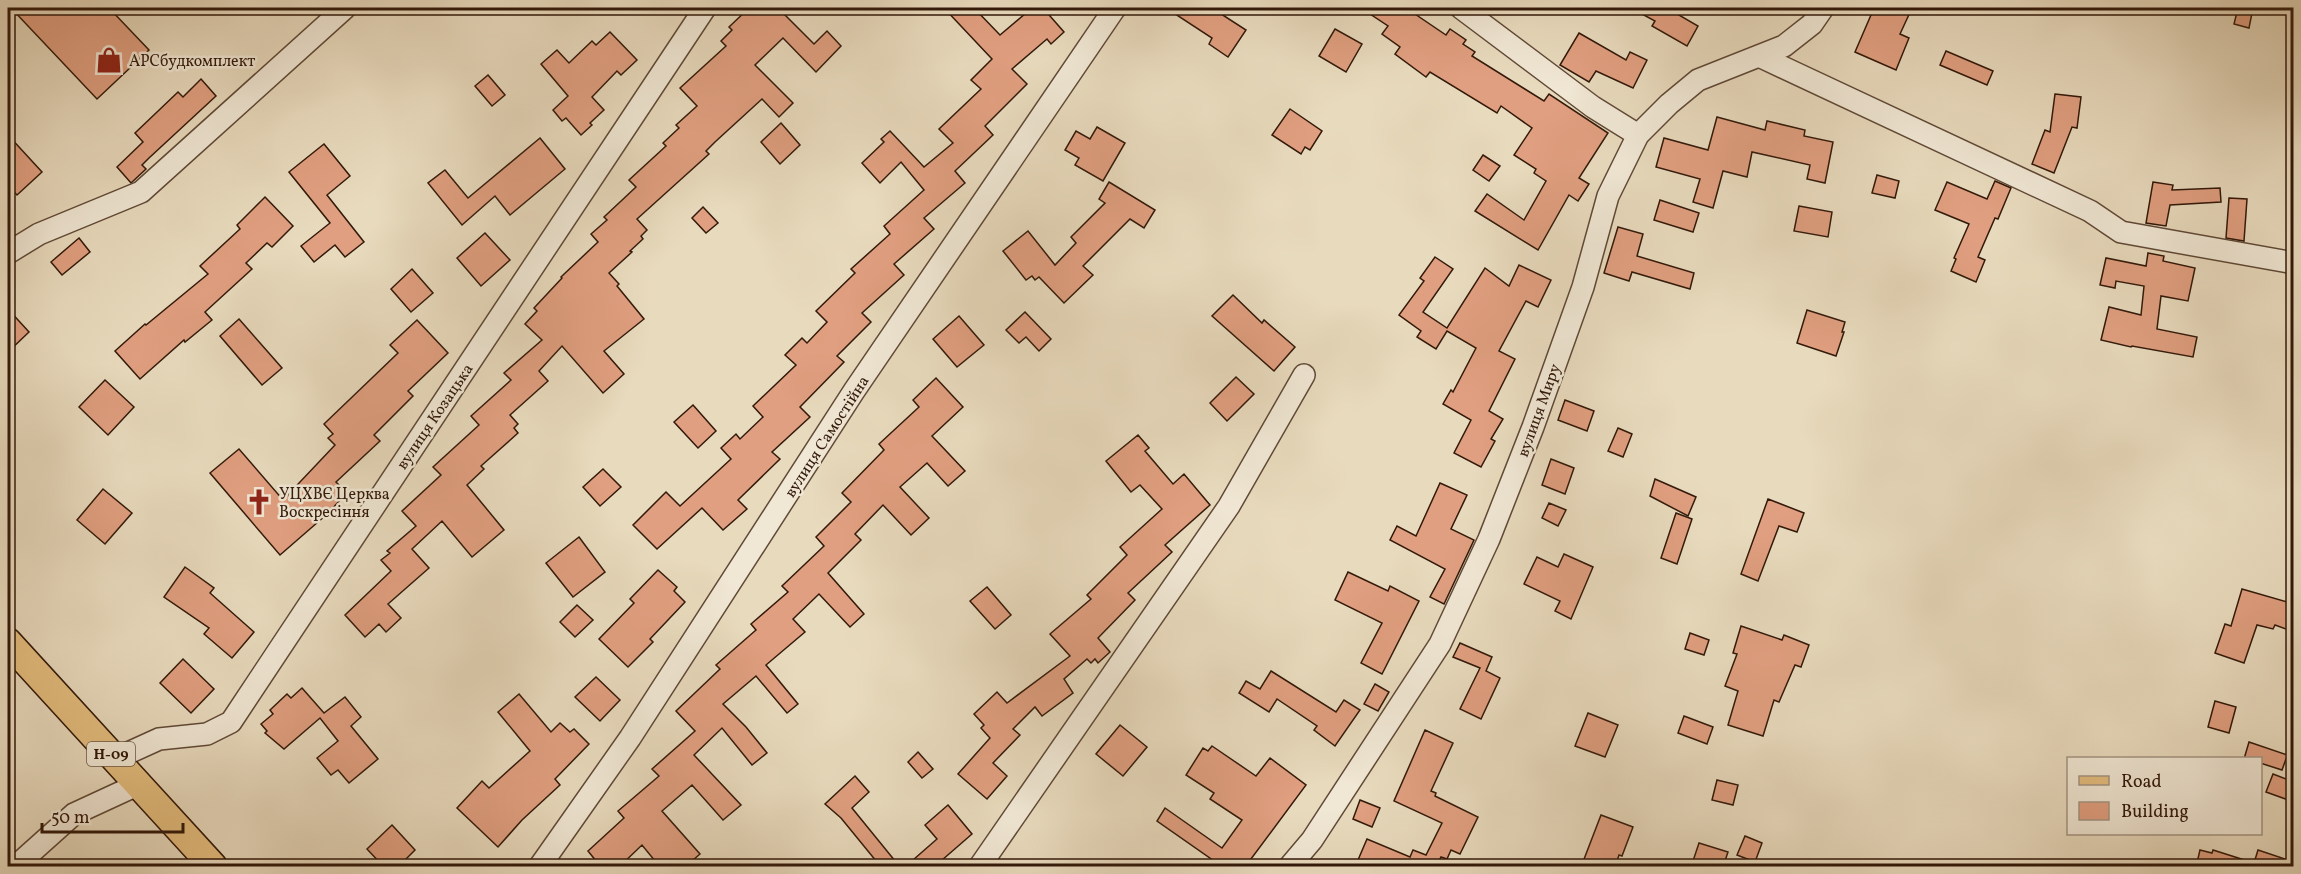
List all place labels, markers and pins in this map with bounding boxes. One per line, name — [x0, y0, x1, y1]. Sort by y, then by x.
shop icon: АРСбудкомплект — [94, 45, 124, 75]
place label: АРСбудкомплект — [129, 51, 255, 73]
place label: УЦХВЄ Церква Воскресіння — [279, 484, 390, 524]
church icon: УЦХВЄ Церква Воскресіння — [244, 487, 274, 517]

